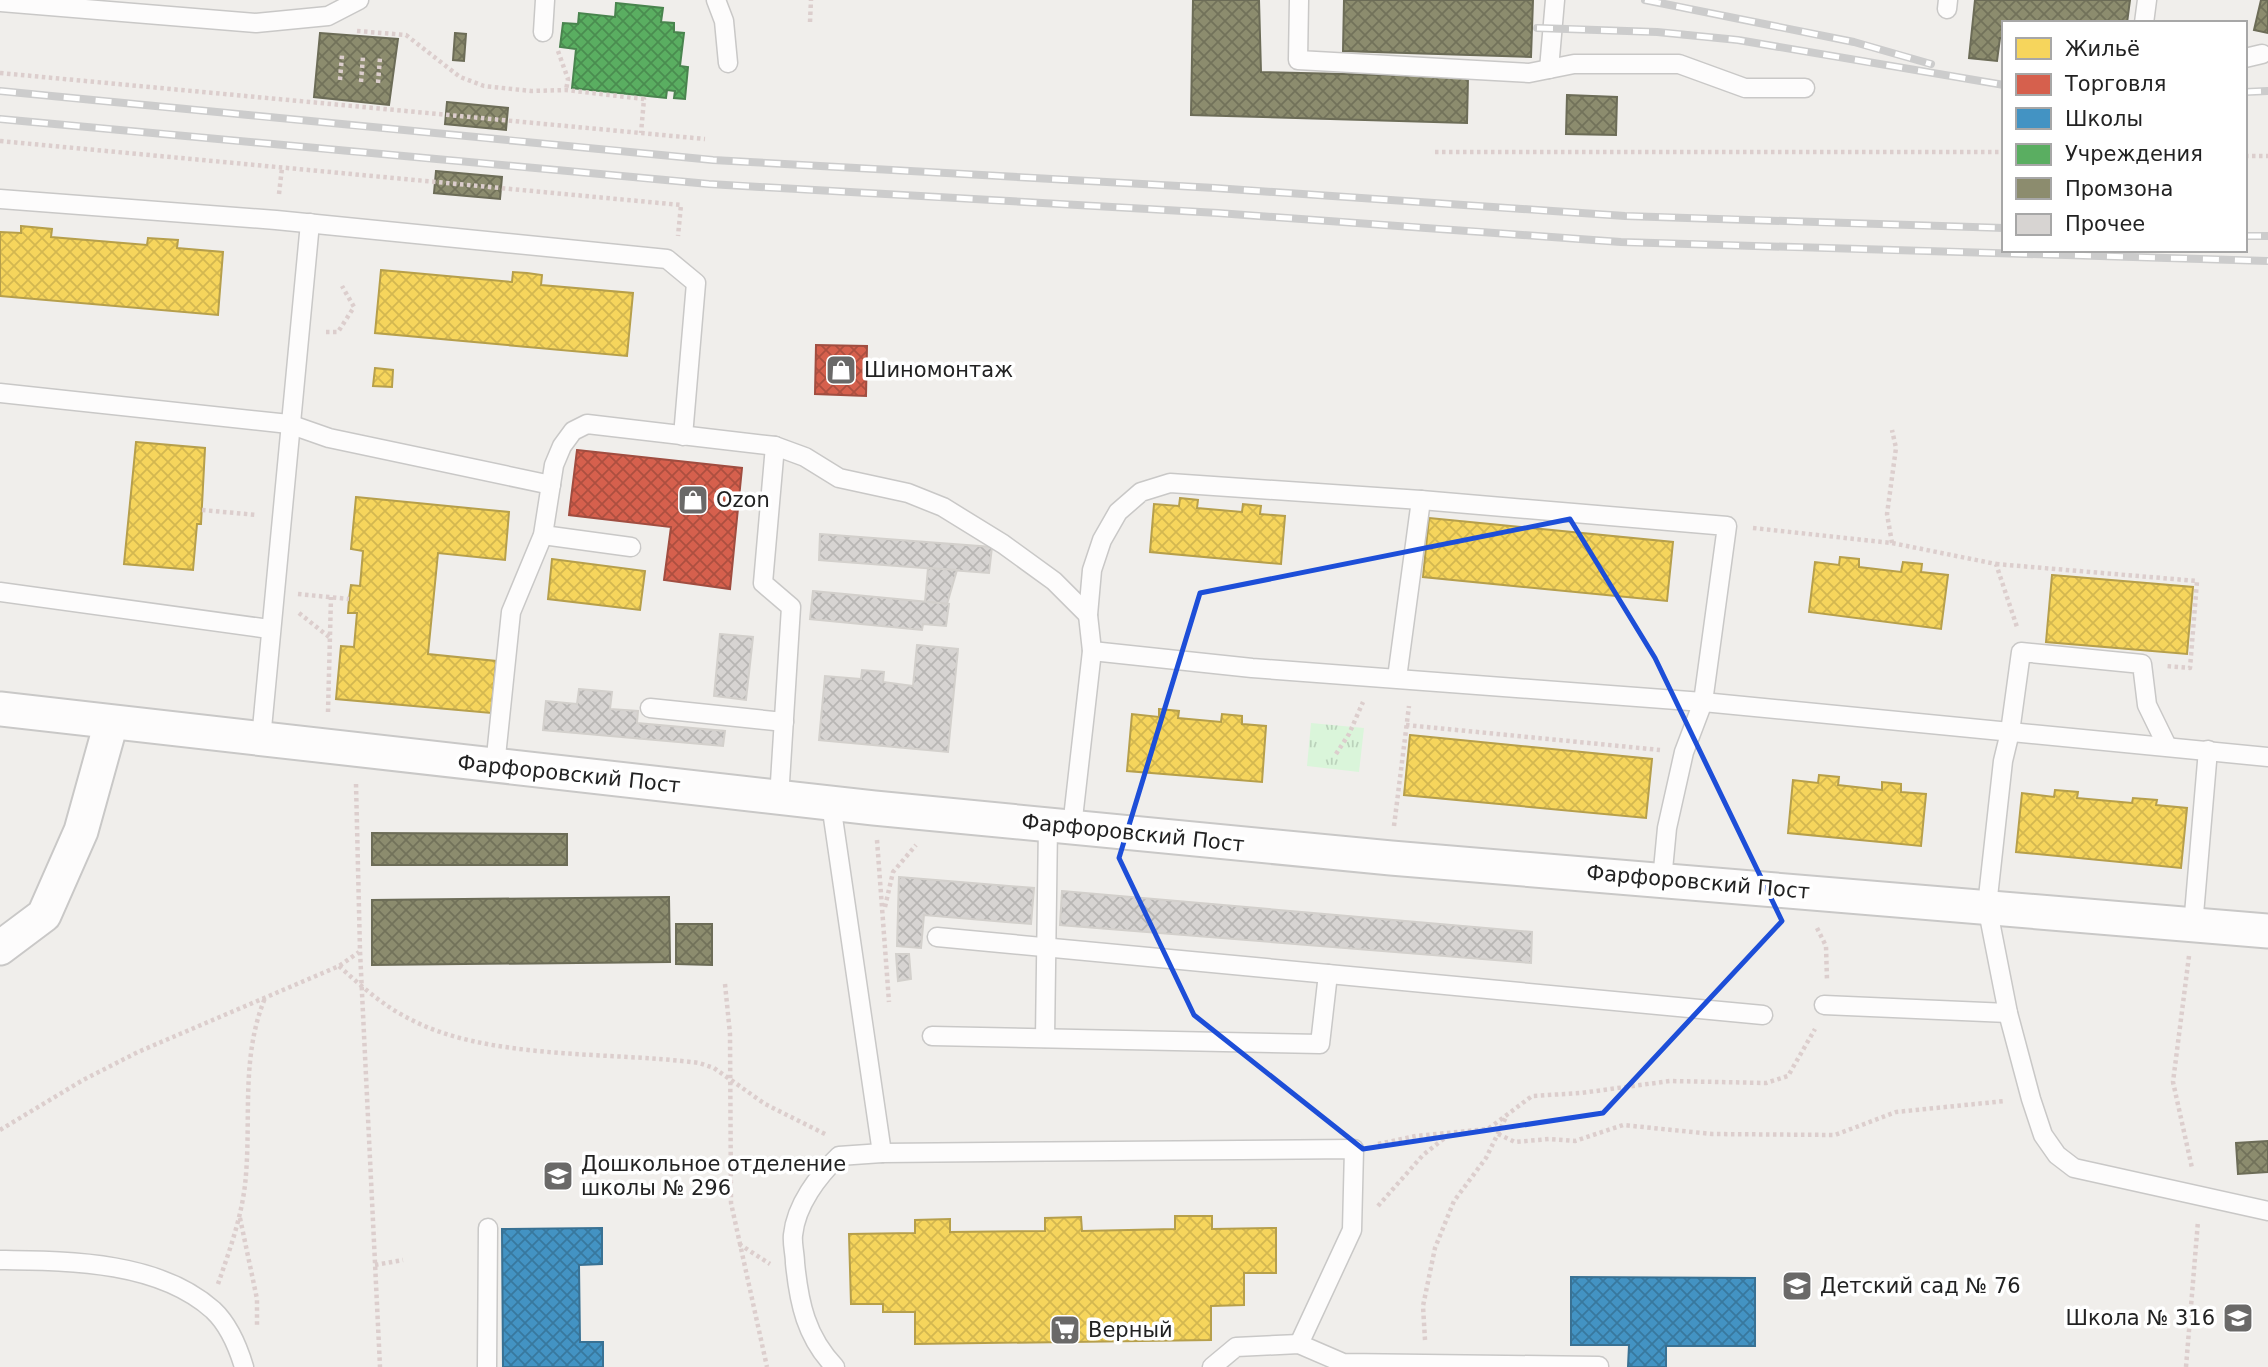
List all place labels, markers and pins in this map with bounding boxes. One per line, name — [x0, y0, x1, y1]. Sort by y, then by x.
shop icon: Шиномонтаж — [824, 353, 858, 387]
place label: Шиномонтаж — [864, 358, 1013, 382]
shop icon: Ozon — [676, 483, 710, 517]
place label: Ozon — [716, 488, 770, 512]
place label: Дошкольное отделение школы № 296 — [581, 1152, 846, 1200]
school or university icon: Дошкольное отделение школы № 296 — [541, 1159, 575, 1193]
school or university icon: Детский сад № 76 — [1780, 1269, 1814, 1303]
place label: Детский сад № 76 — [1820, 1274, 2021, 1298]
school or university icon: Школа № 316 — [2221, 1301, 2255, 1335]
place label: Школа № 316 — [2065, 1306, 2215, 1330]
supermarket icon: Верный — [1048, 1313, 1082, 1347]
place label: Верный — [1088, 1318, 1173, 1342]

